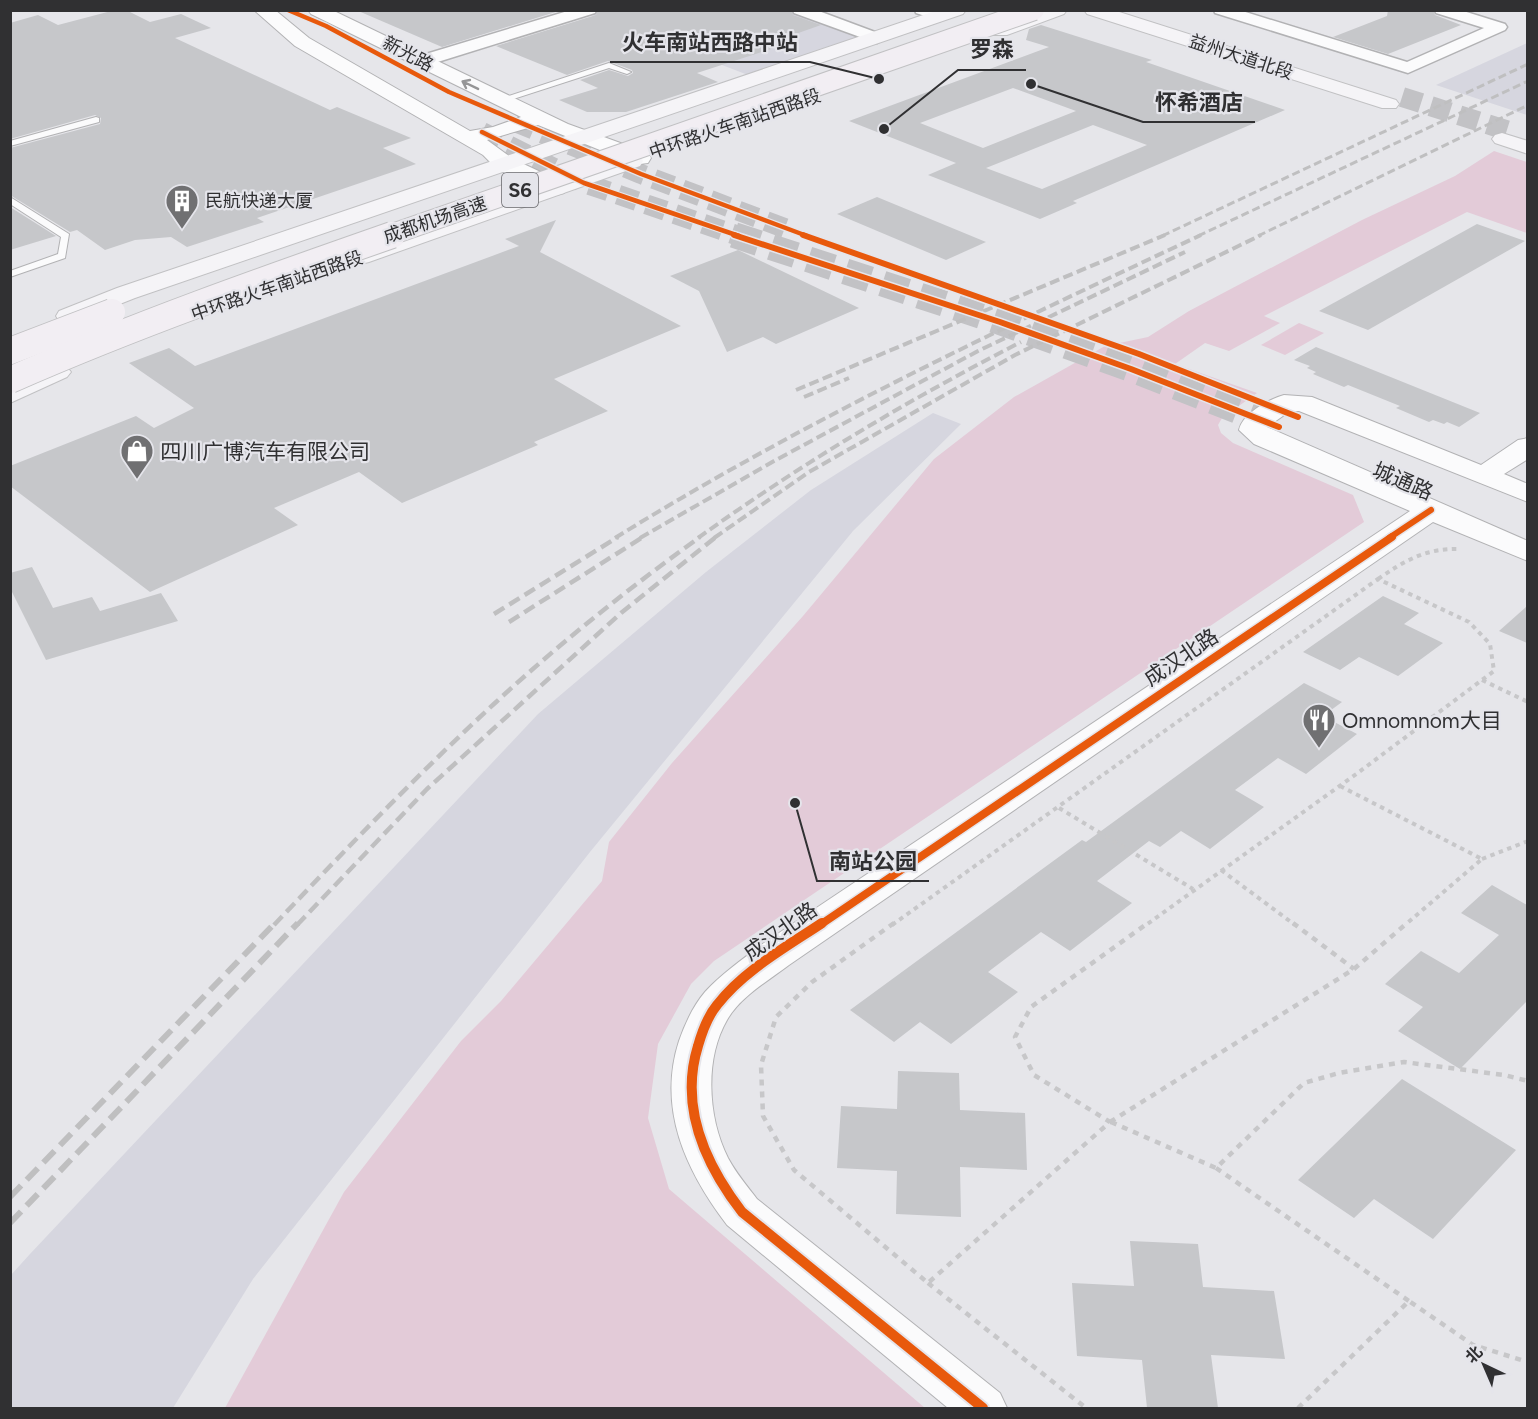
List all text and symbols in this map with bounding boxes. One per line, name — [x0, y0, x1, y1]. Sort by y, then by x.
callout: 火车南站西路中站 — [610, 22, 810, 62]
text: 火车南站西路中站 — [622, 29, 798, 56]
callout: 罗森 — [958, 30, 1026, 70]
street label: 益州大道北段 — [1186, 30, 1296, 84]
street label: 新光路 — [379, 32, 437, 76]
text: 罗森 — [970, 36, 1014, 63]
one-way arrow — [462, 79, 480, 91]
callout: 怀希酒店 — [1143, 82, 1255, 122]
street label: 中环路火车南站西路段 — [646, 84, 824, 164]
text: 怀希酒店 — [1155, 89, 1243, 116]
road number: S6 — [502, 173, 538, 207]
building icon: 民航快递大厦 — [164, 183, 200, 230]
place label: 民航快递大厦 — [205, 190, 313, 212]
street label: 成都机场高速 — [380, 192, 490, 248]
street label: 中环路火车南站西路段 — [188, 246, 366, 326]
shop icon: 四川广博汽车有限公司 — [119, 433, 155, 480]
place label: 四川广博汽车有限公司 — [160, 439, 370, 464]
street label: 城通路 — [1369, 457, 1437, 505]
street label: 成汉北路 — [1139, 623, 1223, 691]
restaurant icon: Omnomnom大目 — [1301, 702, 1337, 749]
place label: Omnomnom大目 — [1342, 708, 1502, 733]
callout: 南站公园 — [817, 841, 929, 881]
text: 南站公园 — [829, 848, 917, 875]
street label: 成汉北路 — [738, 897, 822, 965]
north arrow — [1454, 1335, 1514, 1395]
text: 北 — [1462, 1342, 1486, 1367]

